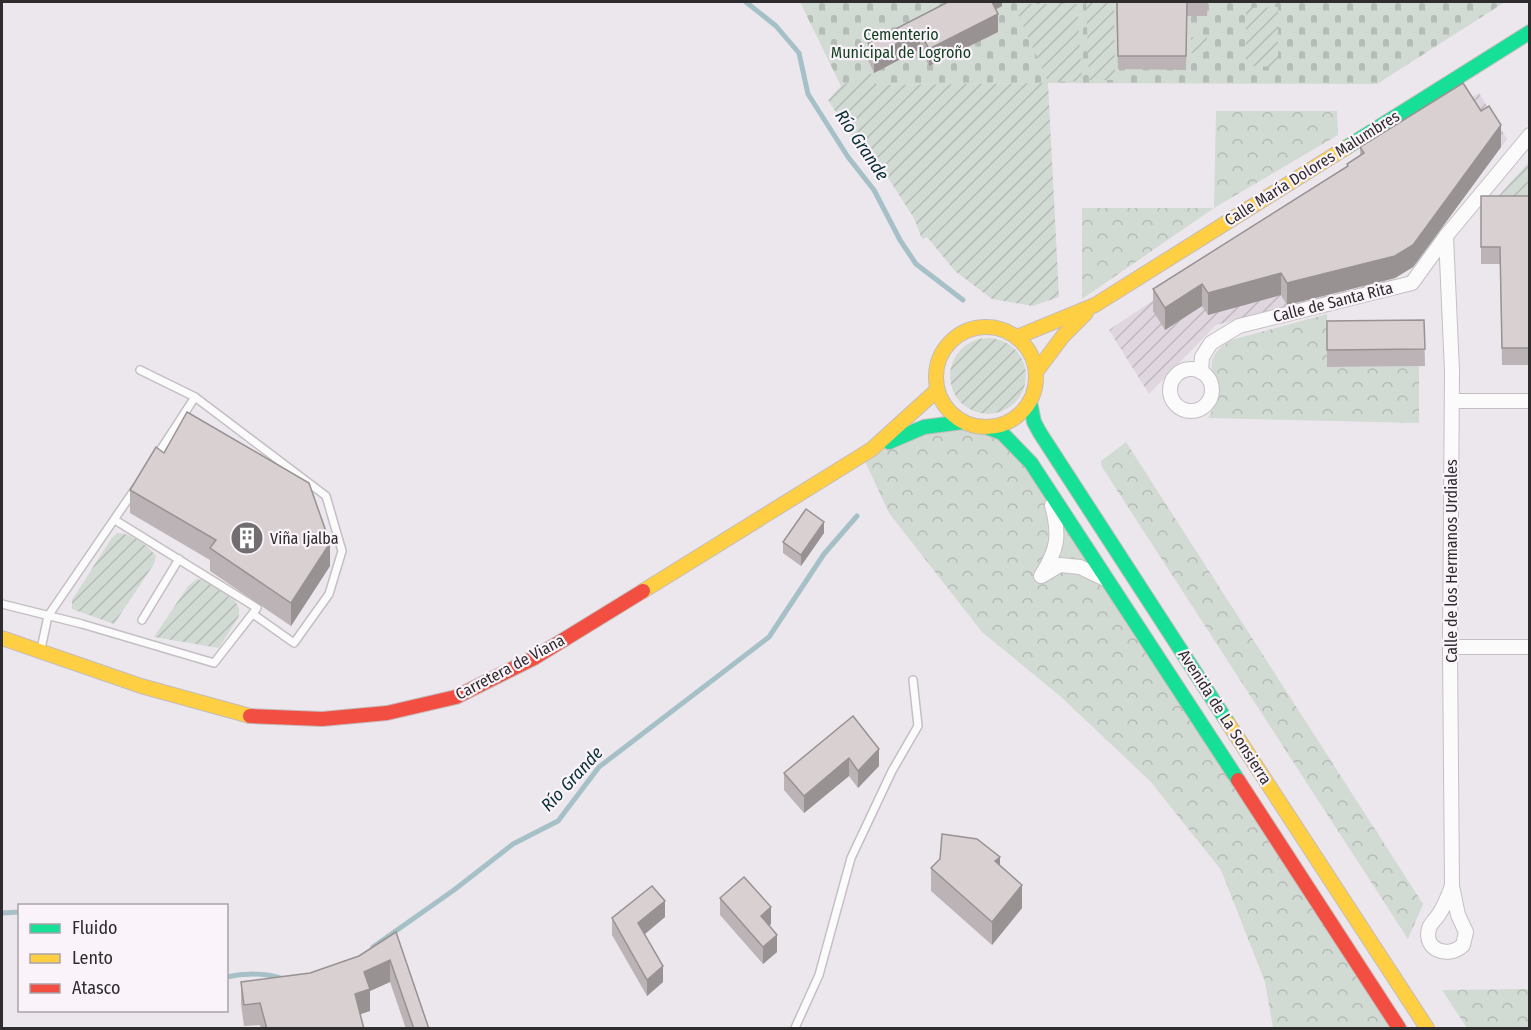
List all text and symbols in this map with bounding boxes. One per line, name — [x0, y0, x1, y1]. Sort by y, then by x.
park label: Cementerio Municipal de Logroño — [831, 25, 971, 62]
water label: Río Grande — [830, 105, 894, 185]
street label: Calle María Dolores Malumbres — [1221, 106, 1403, 230]
street label: Calle de Santa Rita — [1271, 278, 1395, 326]
street label: Calle de los Hermanos Urdiales — [1442, 459, 1461, 663]
building icon: Viña Ijalba — [229, 520, 265, 556]
place label: Viña Ijalba — [270, 529, 339, 548]
street label: Carretera de Viana — [452, 630, 568, 704]
street label: Avenida de La Sonsierra — [1174, 646, 1276, 788]
water label: Río Grande — [536, 742, 608, 816]
legend — [18, 904, 228, 1012]
text: Fluido — [72, 917, 118, 939]
text: Lento — [72, 947, 113, 969]
text: Atasco — [72, 977, 120, 999]

